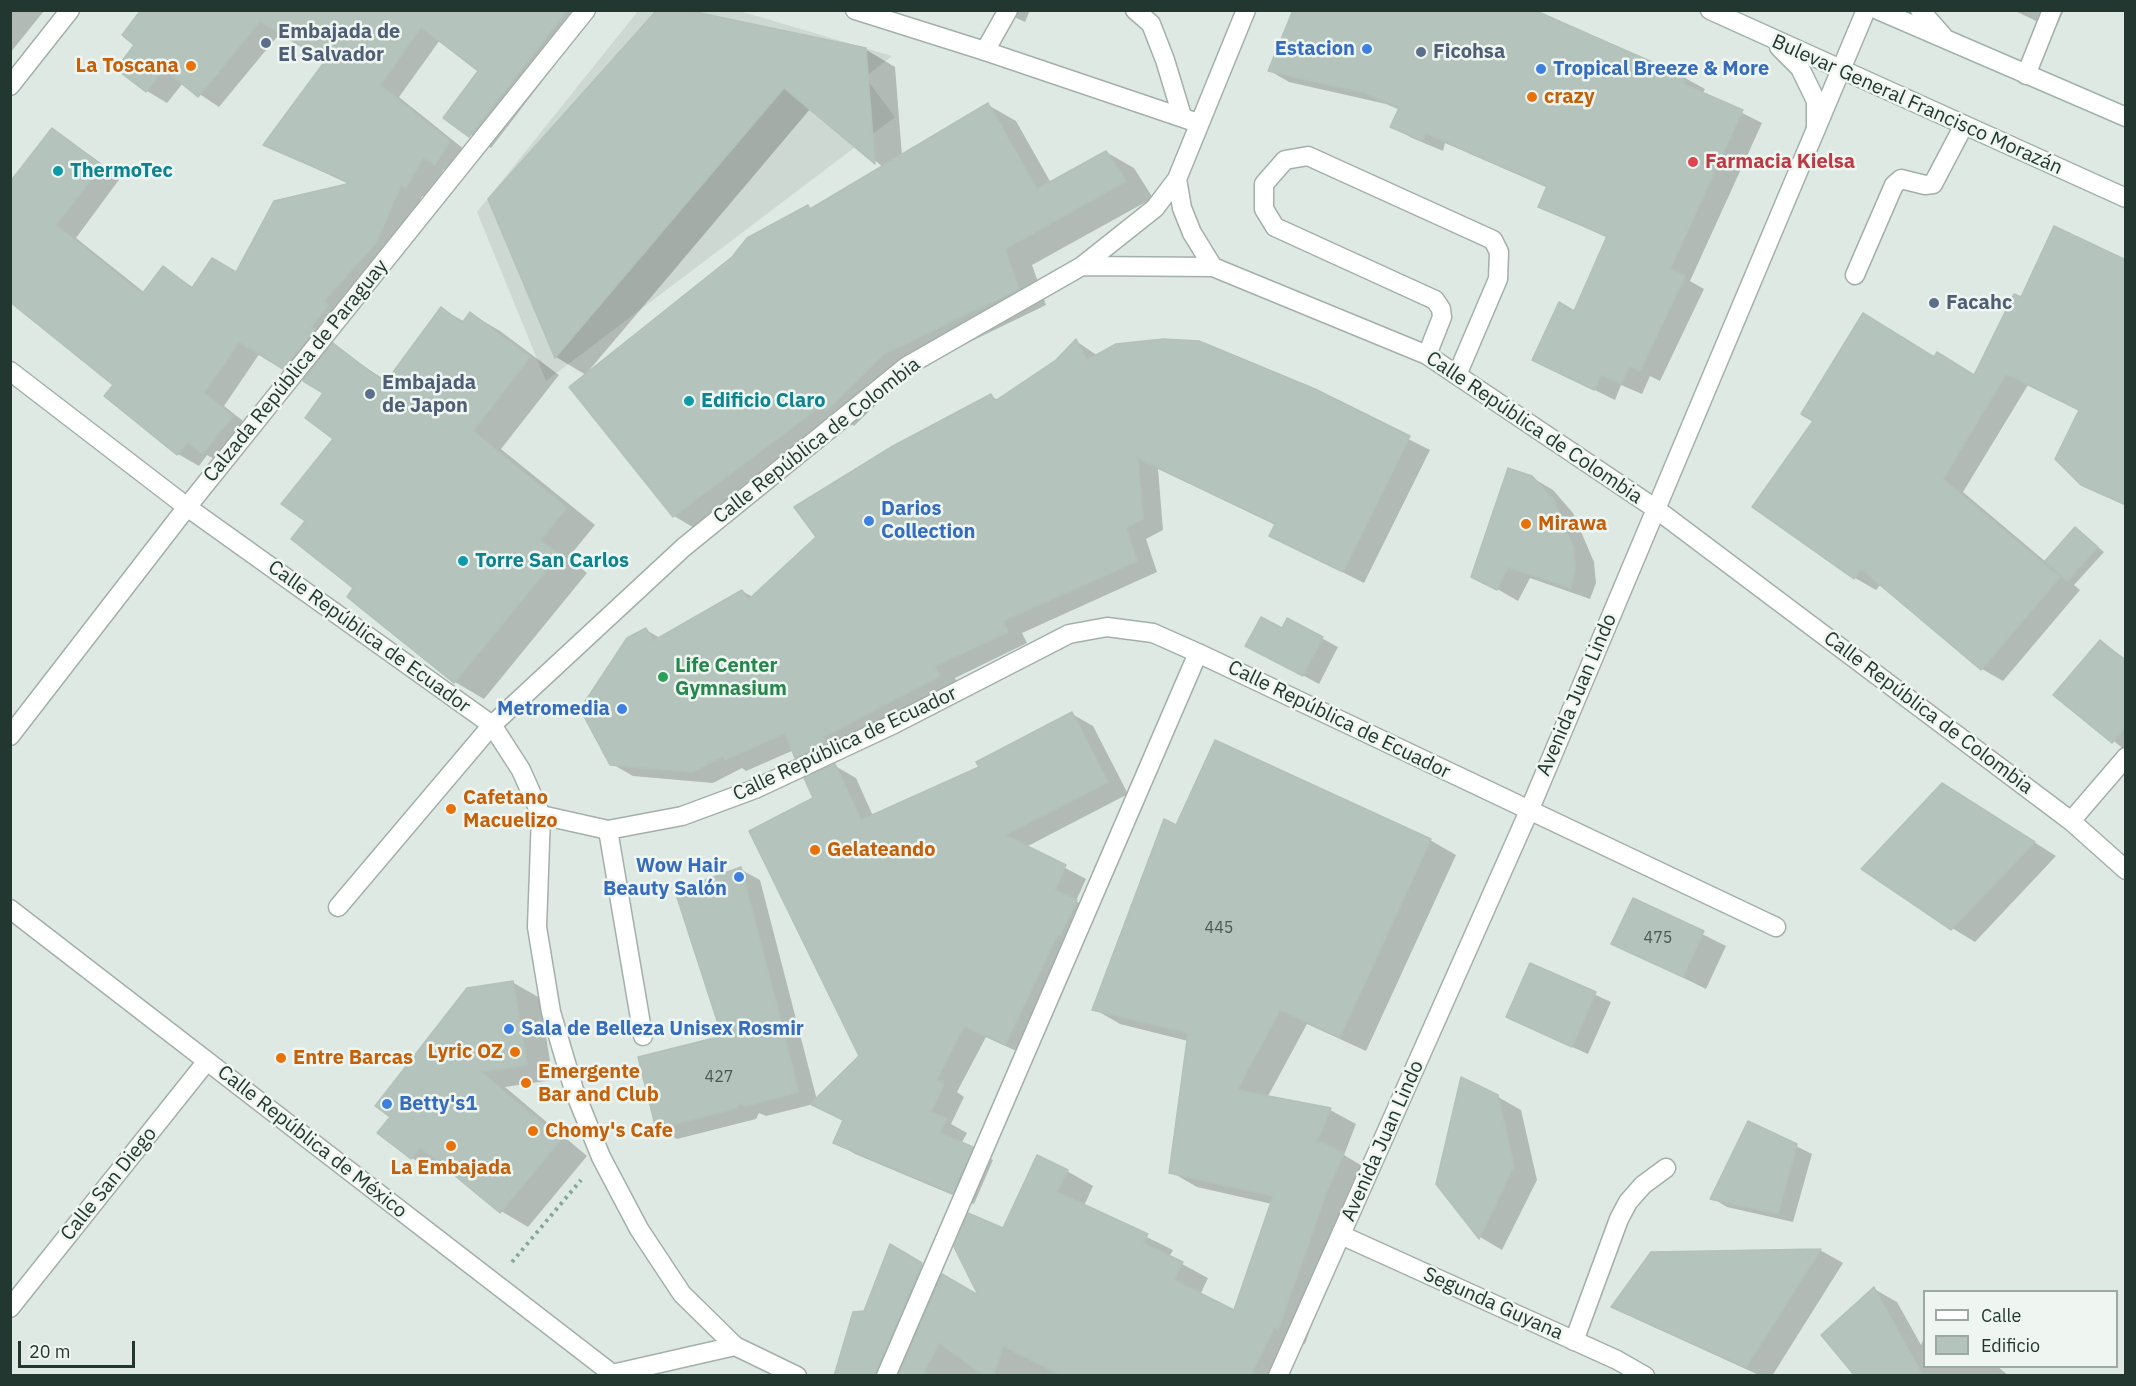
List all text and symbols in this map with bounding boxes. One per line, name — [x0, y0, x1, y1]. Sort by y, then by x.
place label: Embajada de El Salvador — [278, 20, 400, 67]
street label: Bulevar General Francisco Morazán — [1768, 30, 2066, 180]
marker: Embajada de El Salvador — [259, 36, 273, 50]
place label: Estacion — [1275, 37, 1355, 61]
place label: Ficohsa — [1433, 40, 1505, 64]
marker: Estacion — [1360, 42, 1374, 56]
marker: Ficohsa — [1414, 45, 1428, 59]
place label: La Toscana — [75, 54, 179, 78]
place label: Tropical Breeze & More — [1553, 57, 1769, 81]
marker: La Toscana — [184, 59, 198, 73]
marker: Tropical Breeze & More — [1534, 62, 1548, 76]
place label: crazy — [1544, 85, 1595, 109]
marker: crazy — [1525, 90, 1539, 104]
place label: Farmacia Kielsa — [1705, 150, 1855, 174]
marker: Farmacia Kielsa — [1686, 155, 1700, 169]
place label: ThermoTec — [70, 159, 173, 183]
marker: ThermoTec — [51, 164, 65, 178]
street label: Calzada República de Paraguay — [199, 255, 393, 487]
place label: Facahc — [1946, 291, 2012, 315]
marker: Facahc — [1927, 296, 1941, 310]
street label: Calle República de Colombia — [1421, 347, 1647, 509]
street label: Calle República de Colombia — [709, 353, 925, 529]
place label: Embajada de Japon — [382, 371, 476, 418]
marker: Embajada de Japon — [363, 387, 377, 401]
place label: Edificio Claro — [701, 389, 826, 413]
marker: Edificio Claro — [682, 394, 696, 408]
place label: Darios Collection — [881, 497, 975, 544]
place label: Mirawa — [1538, 512, 1607, 536]
marker: Darios Collection — [862, 514, 876, 528]
marker: Mirawa — [1519, 517, 1533, 531]
place label: Torre San Carlos — [475, 549, 629, 573]
marker: Torre San Carlos — [456, 554, 470, 568]
street label: Calle República de Ecuador — [263, 555, 475, 719]
street label: Avenida Juan Lindo — [1532, 610, 1622, 780]
street label: Calle República de Colombia — [1819, 626, 2037, 800]
place label: Life Center Gymnasium — [675, 654, 787, 701]
street label: Calle República de Ecuador — [1224, 656, 1454, 784]
marker: Life Center Gymnasium — [656, 670, 670, 684]
street label: Calle República de Ecuador — [729, 681, 961, 807]
place label: Metromedia — [497, 697, 610, 721]
marker: Metromedia — [615, 702, 629, 716]
place label: Cafetano Macuelizo — [463, 786, 557, 833]
marker: Cafetano Macuelizo — [444, 802, 458, 816]
place label: Gelateando — [827, 838, 935, 862]
marker: Gelateando — [808, 843, 822, 857]
place label: Wow Hair Beauty Salón — [603, 854, 727, 901]
marker: Wow Hair Beauty Salón — [732, 870, 746, 884]
house number: 445 — [1205, 918, 1233, 938]
house number: 475 — [1644, 928, 1672, 948]
place label: Sala de Belleza Unisex Rosmir — [521, 1017, 804, 1041]
marker: Sala de Belleza Unisex Rosmir — [502, 1022, 516, 1036]
place label: Lyric OZ — [428, 1040, 503, 1064]
marker: Lyric OZ — [508, 1045, 522, 1059]
place label: Entre Barcas — [293, 1046, 413, 1070]
marker: Entre Barcas — [274, 1051, 288, 1065]
street label: Avenida Juan Lindo — [1337, 1057, 1429, 1225]
street label: Calle República de México — [212, 1060, 412, 1224]
place label: Emergente Bar and Club — [538, 1060, 659, 1107]
house number: 427 — [705, 1067, 733, 1087]
marker: Emergente Bar and Club — [519, 1076, 533, 1090]
place label: Betty's1 — [399, 1092, 477, 1116]
marker: Betty's1 — [380, 1097, 394, 1111]
place label: Chomy's Cafe — [545, 1119, 673, 1143]
street label: Calle San Diego — [56, 1122, 162, 1246]
marker: Chomy's Cafe — [526, 1124, 540, 1138]
marker: La Embajada — [444, 1139, 458, 1153]
place label: La Embajada — [391, 1156, 511, 1180]
street label: Segunda Guyana — [1419, 1262, 1567, 1346]
legend — [1923, 1290, 2118, 1368]
text: Calle — [1981, 1304, 2021, 1327]
scale bar — [21, 1329, 138, 1367]
text: Edificio — [1981, 1334, 2040, 1357]
text: 20 m — [29, 1340, 71, 1363]

